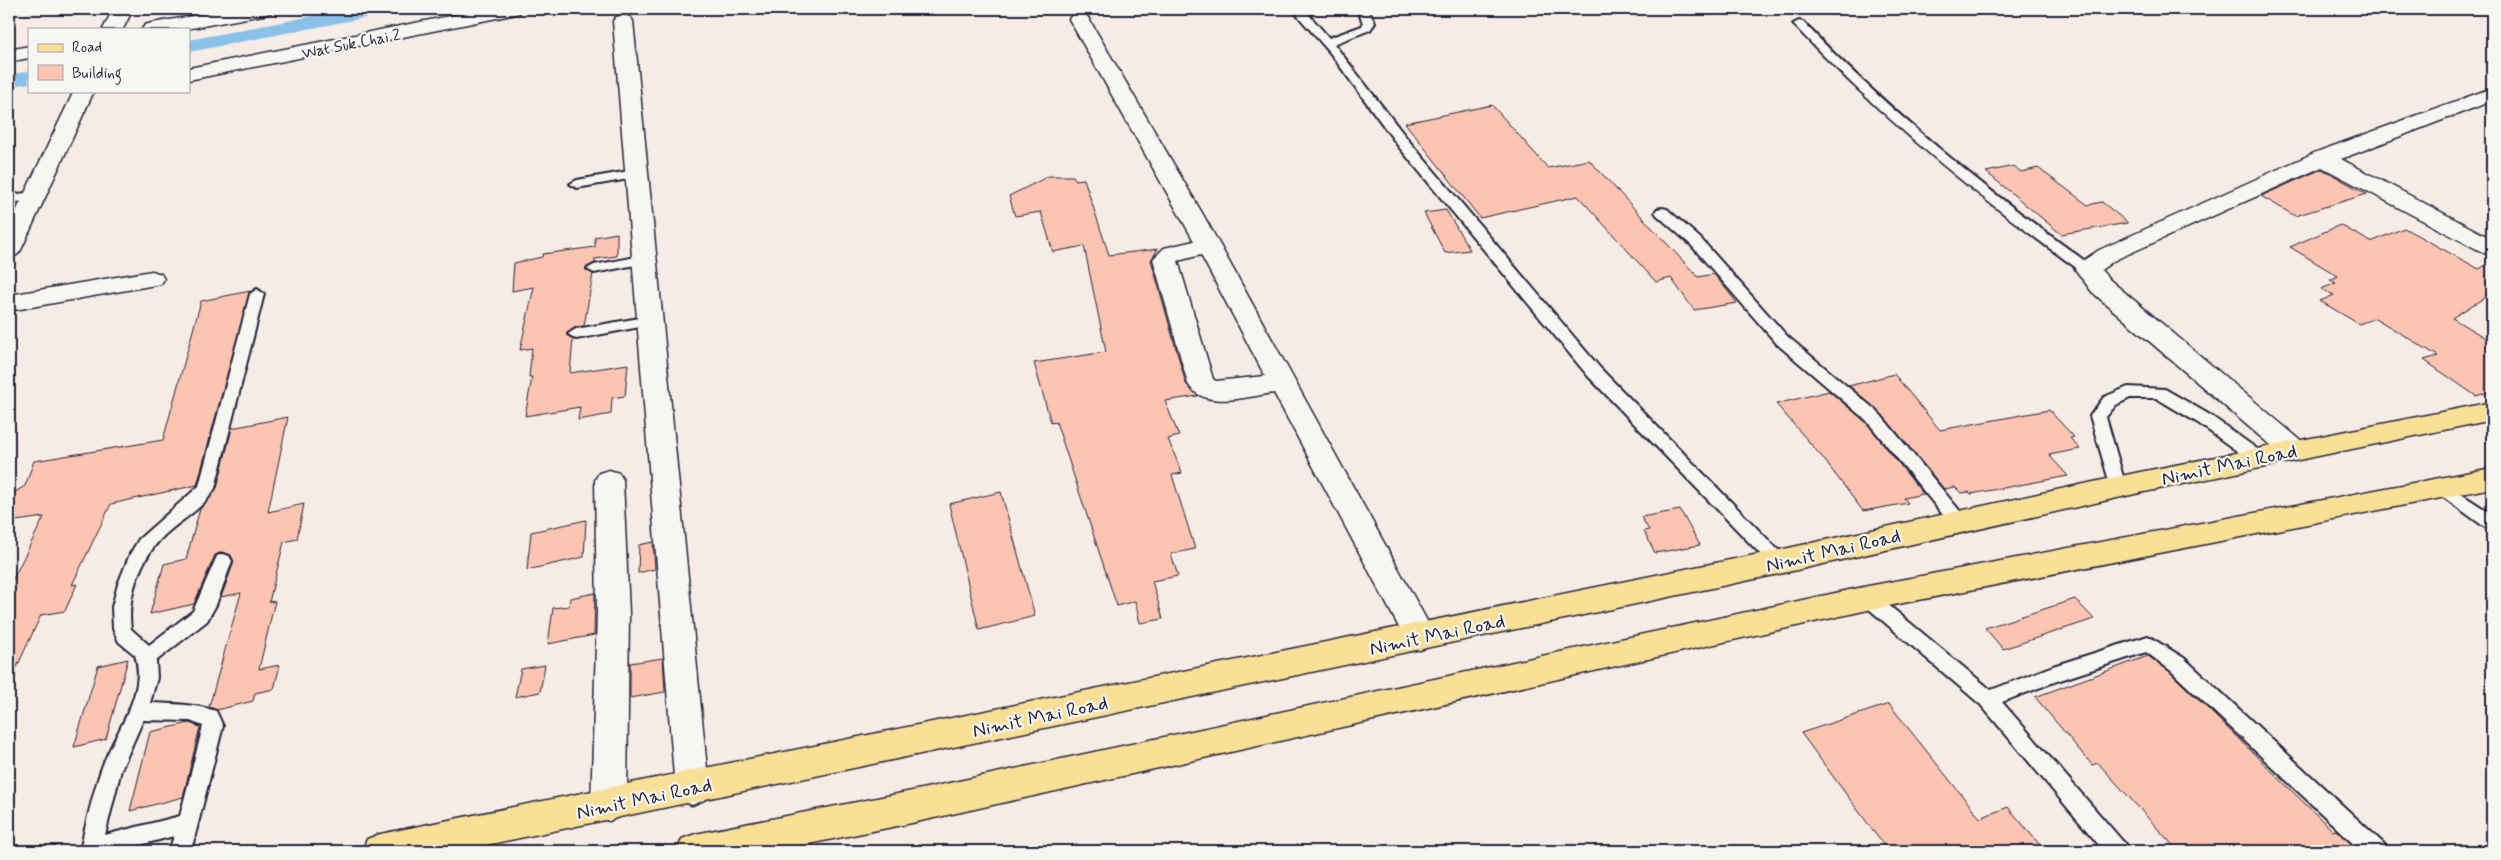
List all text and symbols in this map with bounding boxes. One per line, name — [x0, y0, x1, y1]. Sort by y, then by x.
street label: Wat Suk Chai 2 — [300, 25, 403, 64]
legend — [28, 28, 190, 92]
text: Road — [72, 38, 102, 58]
text: Building — [72, 64, 122, 85]
street label: Nimit Mai Road — [2159, 438, 2299, 493]
street label: Nimit Mai Road — [1763, 523, 1903, 580]
street label: Nimit Mai Road — [1367, 608, 1507, 663]
street label: Nimit Mai Road — [970, 690, 1110, 745]
street label: Nimit Mai Road — [574, 772, 714, 827]

